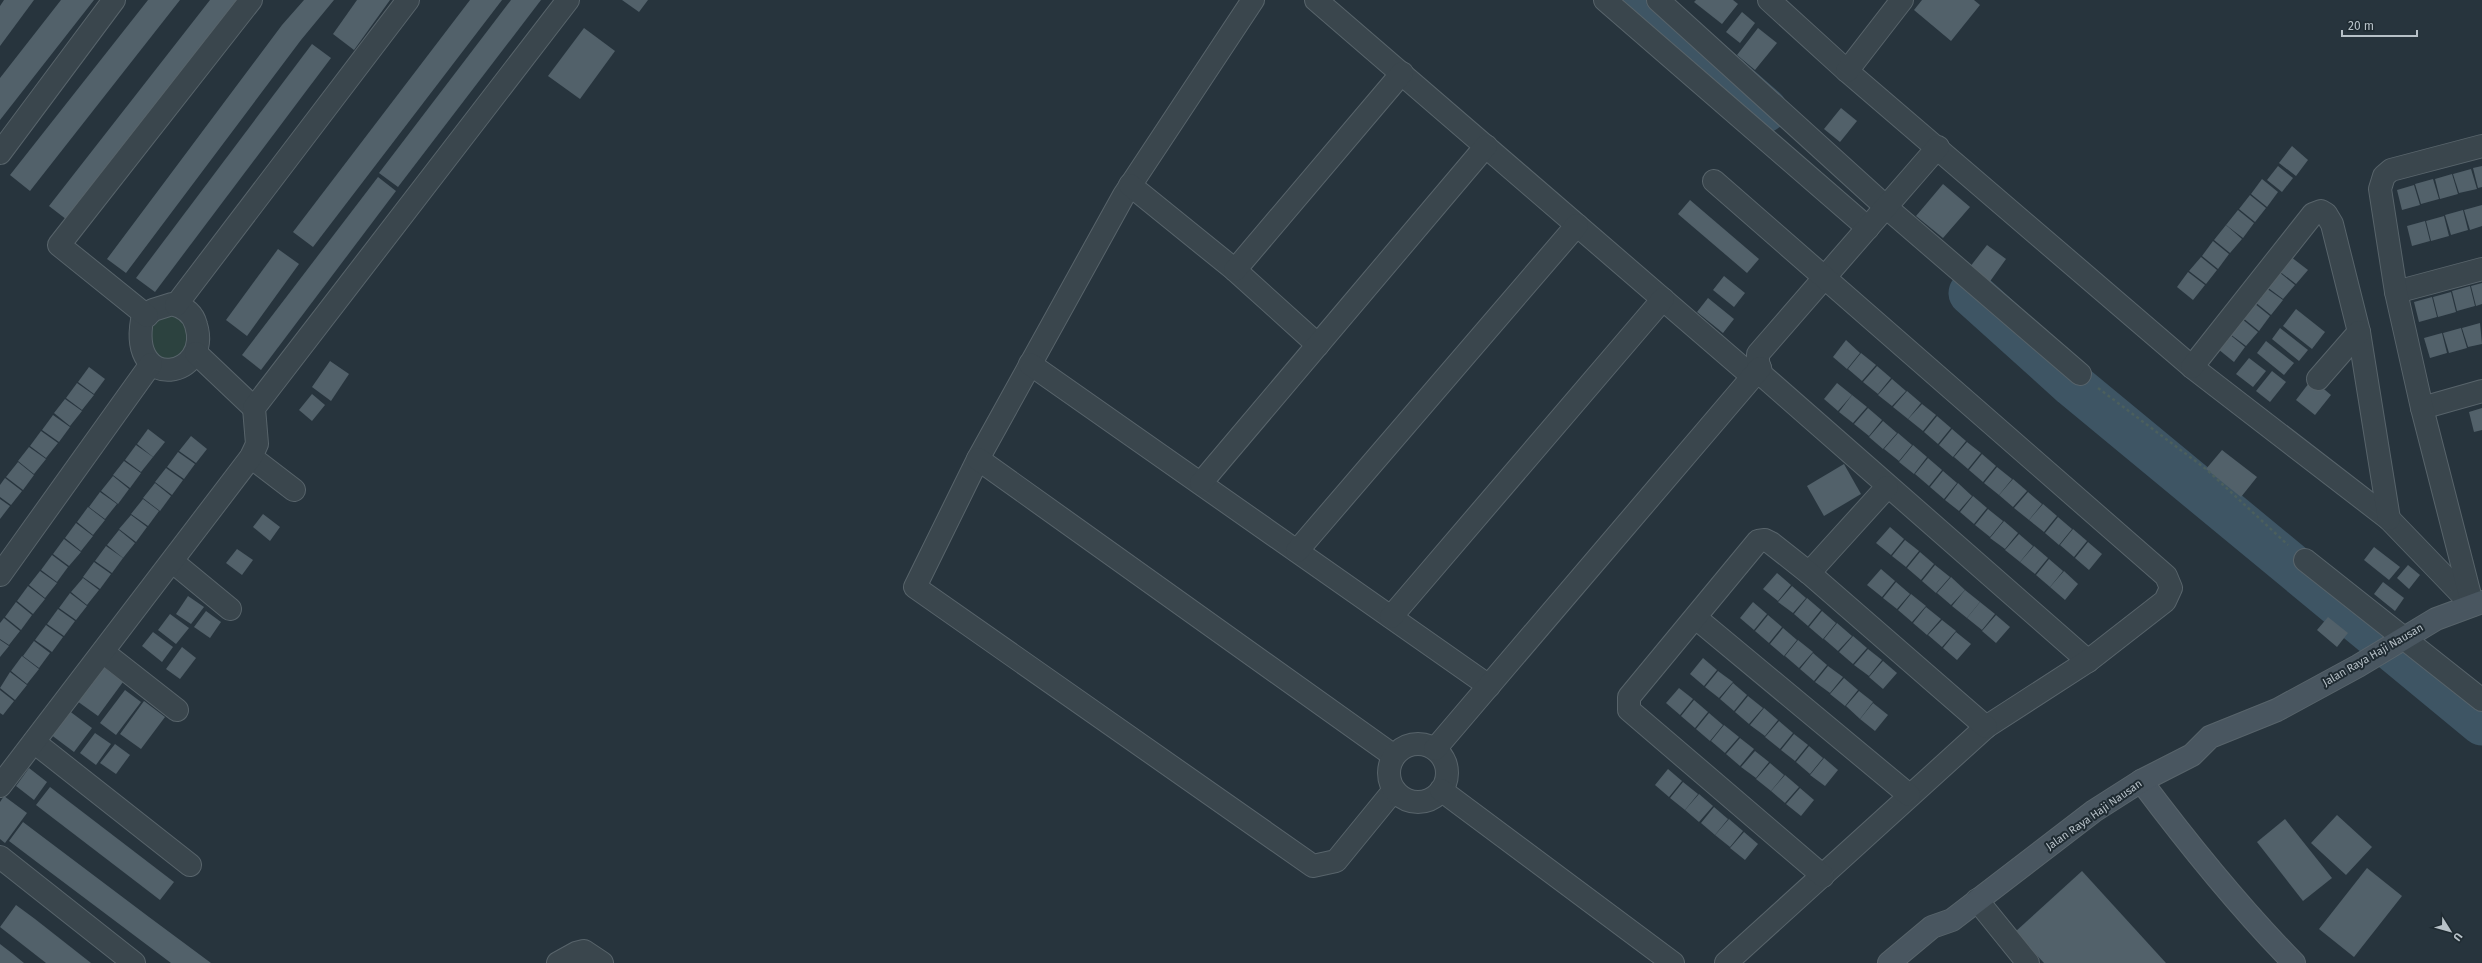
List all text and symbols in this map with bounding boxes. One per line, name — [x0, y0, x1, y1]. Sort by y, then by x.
scale bar — [2342, 12, 2417, 38]
text: 20 m — [2348, 19, 2374, 33]
street label: Jalan Raya Haji Nausan — [2320, 621, 2426, 689]
street label: Jalan Raya Haji Nausan — [2044, 777, 2144, 853]
north arrow — [2430, 911, 2470, 951]
text: U — [2450, 930, 2465, 943]

